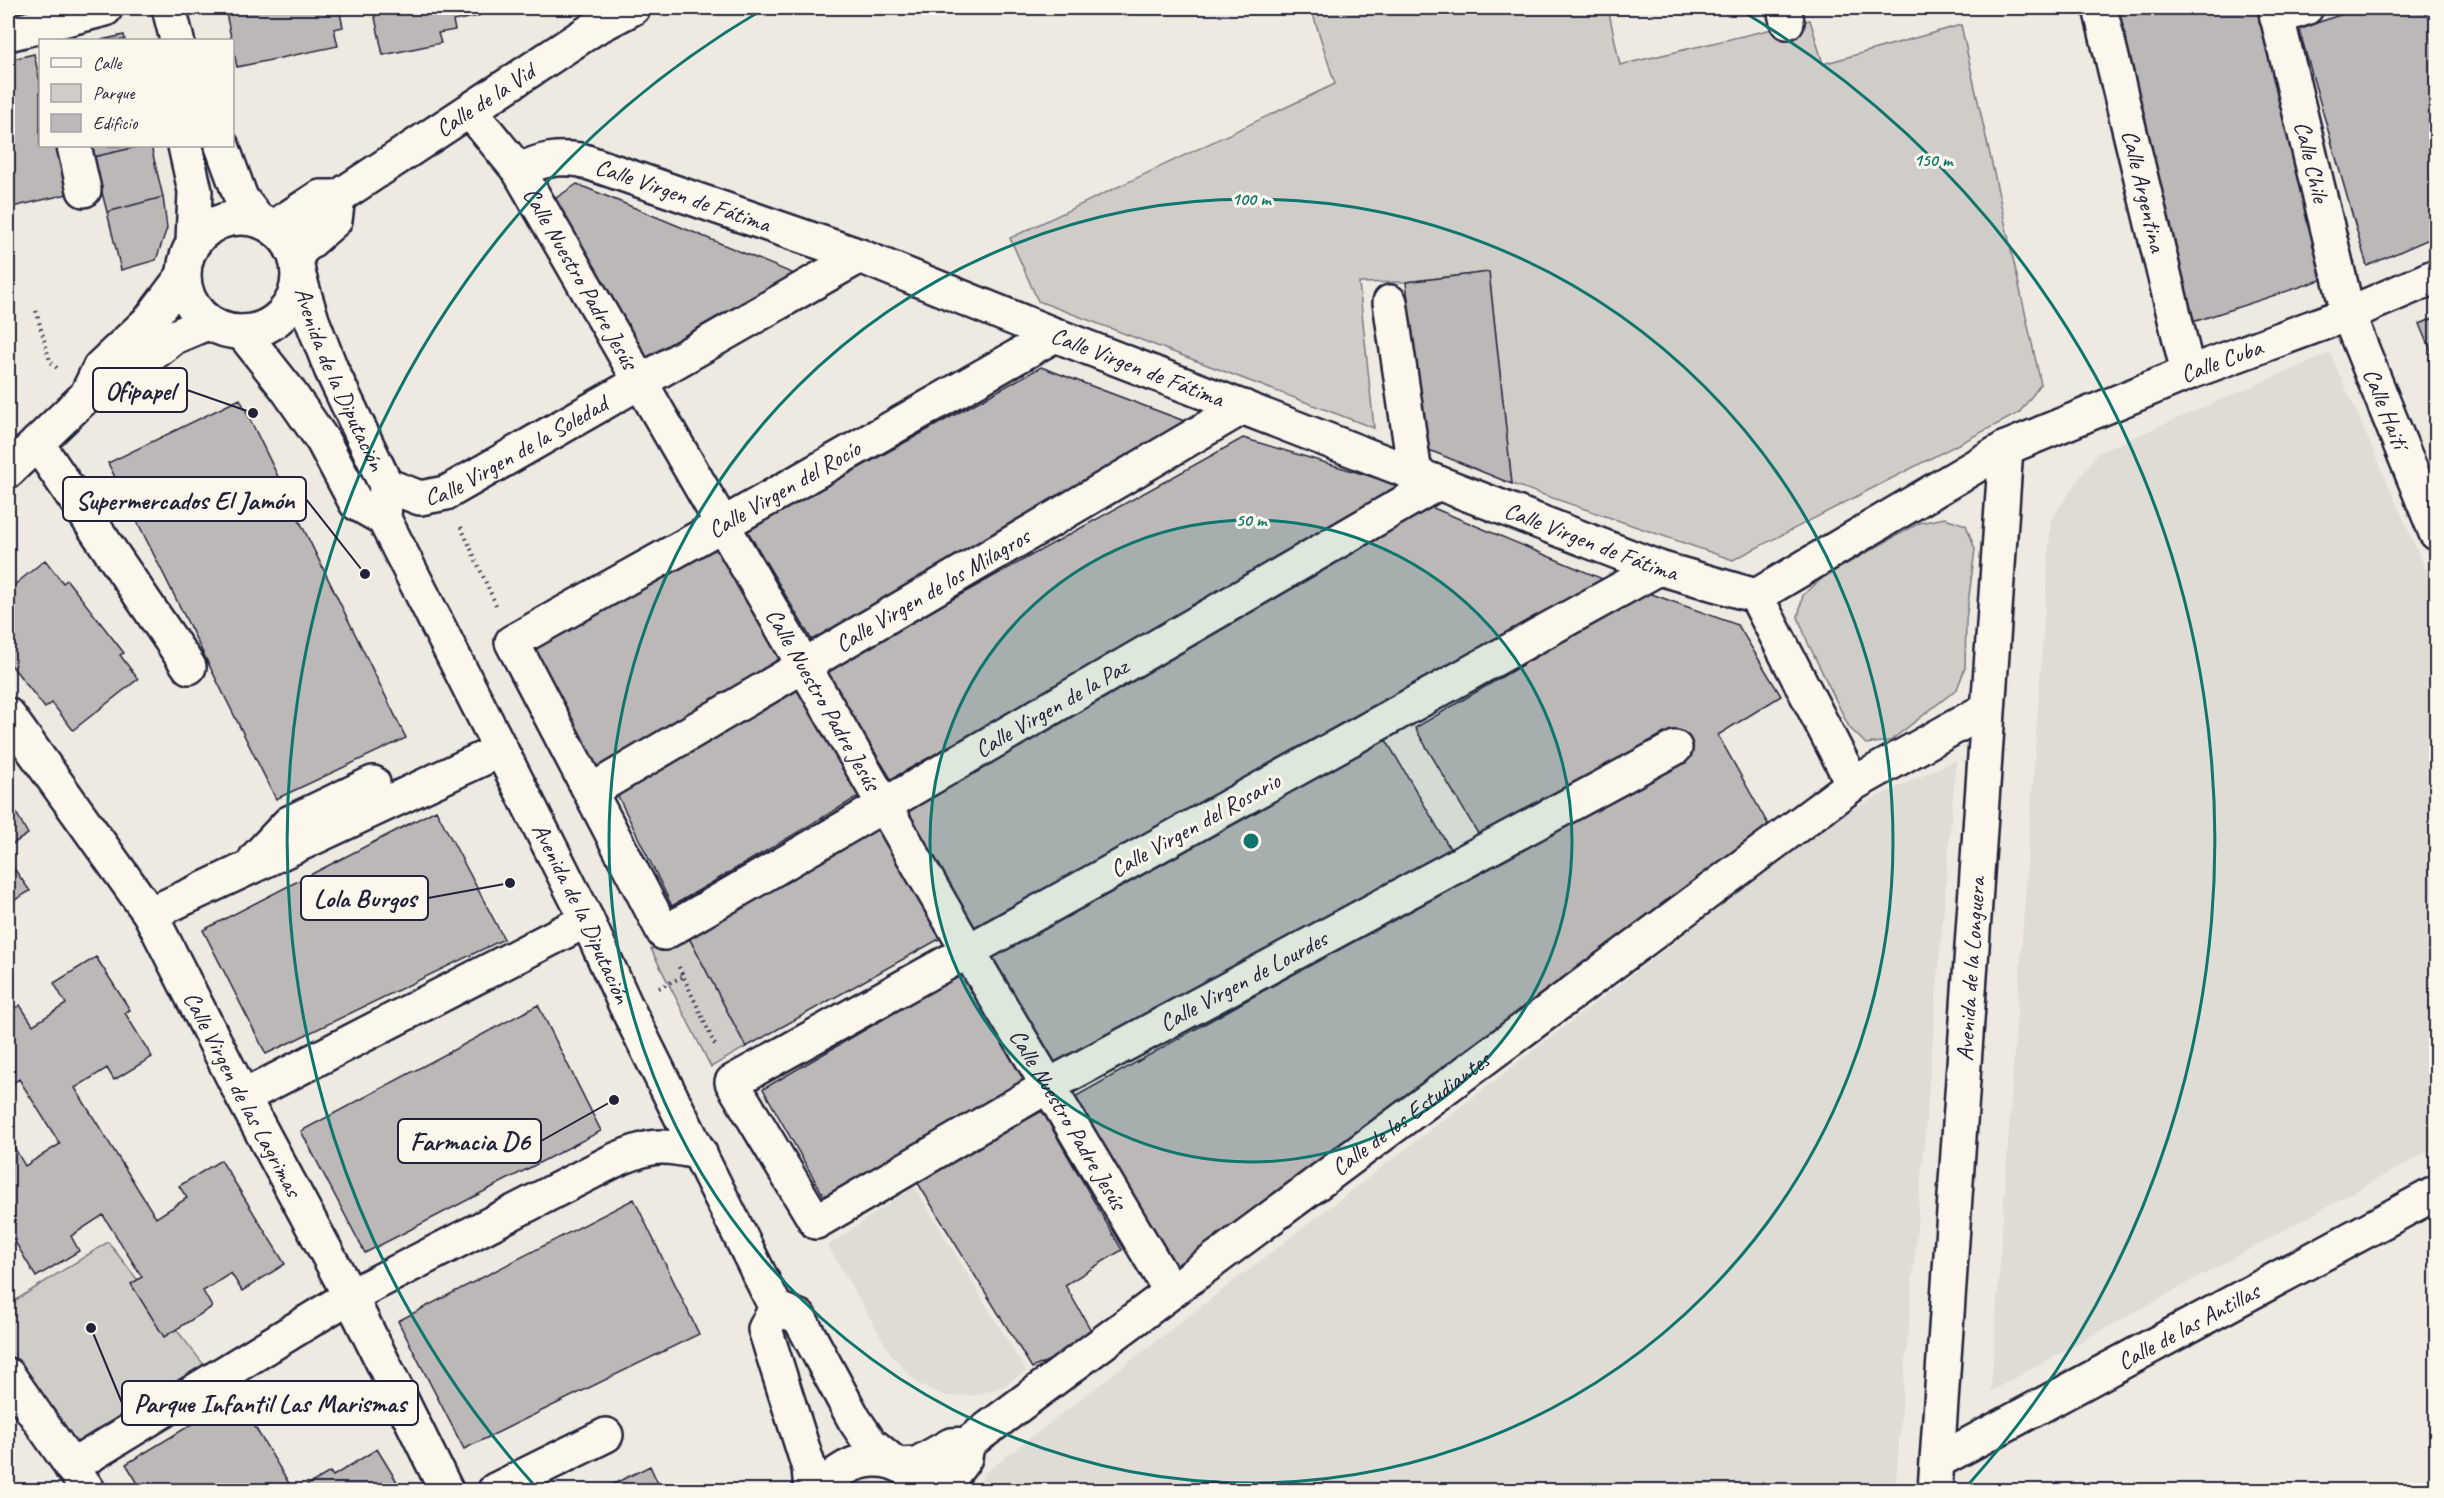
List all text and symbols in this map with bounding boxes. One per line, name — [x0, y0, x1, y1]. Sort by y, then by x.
legend — [39, 39, 234, 147]
text: Calle — [93, 52, 122, 74]
street label: Calle de la Vid — [430, 55, 543, 144]
text: Parque — [93, 82, 135, 104]
text: Edificio — [93, 112, 139, 134]
street label: Calle Chile — [2288, 118, 2336, 207]
street label: Calle Argentina — [2115, 127, 2174, 256]
text: 150 m — [1914, 149, 1954, 171]
street label: Calle Virgen de Fátima — [592, 151, 776, 239]
street label: Calle Nuestro Padre Jesús — [516, 182, 646, 377]
text: 100 m — [1232, 188, 1272, 210]
street label: Avenida de la Diputación — [288, 284, 393, 477]
street label: Calle Virgen de Fátima — [1047, 320, 1229, 414]
street label: Calle Cuba — [2176, 331, 2268, 390]
street label: Calle Haití — [2356, 364, 2417, 457]
callout: Ofipapel — [93, 368, 187, 412]
text: Ofipapel — [105, 374, 180, 407]
street label: Calle Virgen de la Soledad — [422, 387, 616, 512]
street label: Calle Virgen del Rocío — [702, 433, 867, 545]
callout: Supermercados El Jamón — [63, 477, 306, 521]
text: Supermercados El Jamón — [75, 484, 296, 517]
street label: Calle Virgen de Fátima — [1500, 495, 1682, 588]
text: 50 m — [1236, 509, 1268, 531]
street label: Calle Virgen de los Milagros — [830, 520, 1036, 659]
street label: Calle Nuestro Padre Jesús — [759, 603, 889, 798]
street label: Calle Virgen de la Paz — [969, 650, 1135, 764]
street label: Calle Virgen del Rosario — [1105, 765, 1287, 884]
street label: Avenida de la Diputación — [525, 818, 638, 1009]
centre of rings — [1241, 831, 1261, 851]
street label: Avenida de la Longuera — [1949, 874, 1992, 1062]
callout: Lola Burgos — [301, 876, 428, 920]
text: Lola Burgos — [314, 882, 419, 915]
street label: Calle Virgen de Lourdes — [1154, 922, 1334, 1038]
street label: Calle Virgen de las Lagrimas — [177, 986, 310, 1203]
street label: Calle Nuestro Padre Jesús — [1003, 1023, 1135, 1217]
street label: Calle de los Estudiantes — [1325, 1044, 1497, 1182]
callout: Farmacia D6 — [398, 1119, 541, 1163]
text: Farmacia D6 — [410, 1125, 531, 1158]
street label: Calle de las Antillas — [2112, 1275, 2267, 1377]
callout: Parque Infantil Las Marismas — [122, 1381, 418, 1425]
text: Parque Infantil Las Marismas — [134, 1387, 409, 1420]

